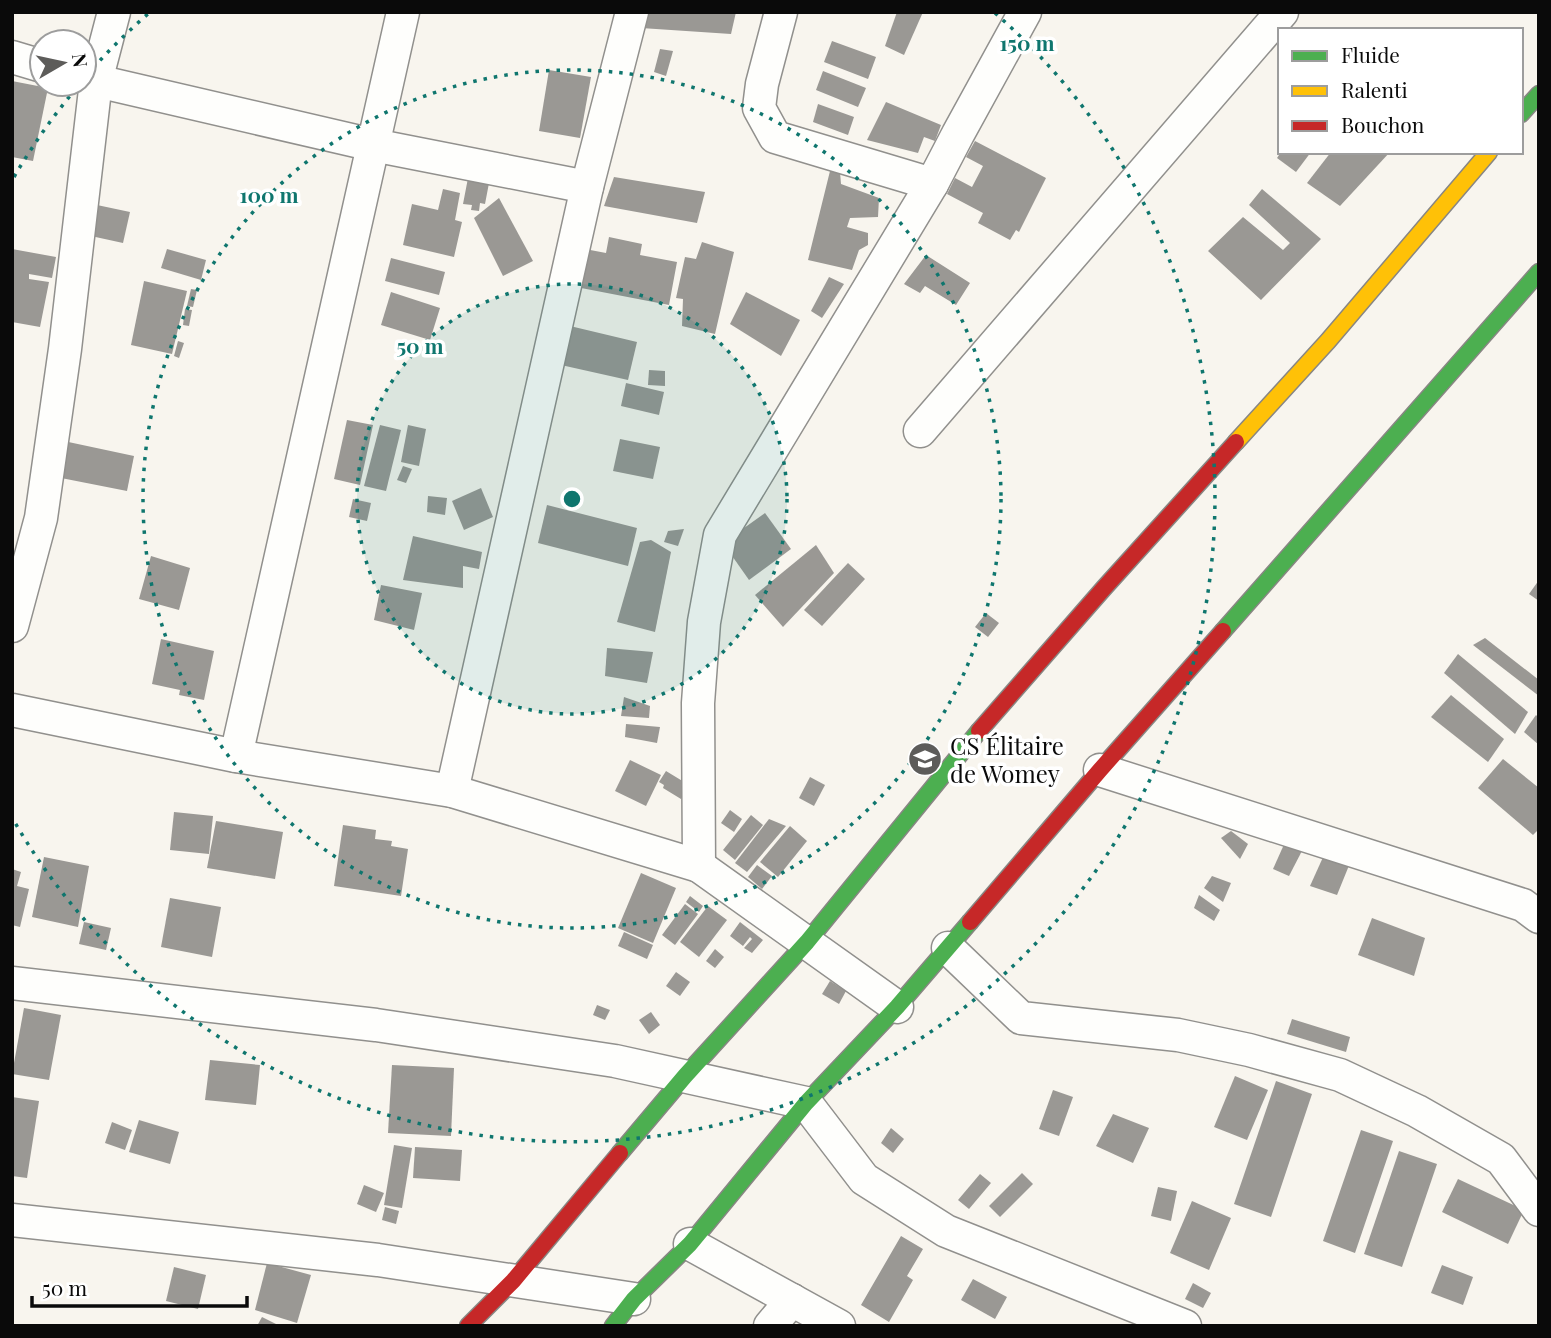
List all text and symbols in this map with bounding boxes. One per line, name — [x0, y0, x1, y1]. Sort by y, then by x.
north arrow — [28, 28, 98, 98]
text: 150 m — [1000, 28, 1054, 56]
legend — [1278, 28, 1523, 154]
text: Fluide — [1341, 40, 1400, 68]
text: N — [67, 51, 95, 69]
text: Ralenti — [1341, 75, 1408, 103]
text: Bouchon — [1341, 110, 1425, 138]
text: 100 m — [239, 180, 299, 208]
text: 50 m — [396, 331, 444, 359]
centre of rings — [560, 487, 584, 511]
place label: CS Élitaire de Womey — [950, 729, 1064, 789]
school or university icon: CS Élitaire de Womey — [906, 740, 944, 778]
scale bar — [32, 1264, 247, 1308]
text: 50 m — [42, 1273, 88, 1301]

